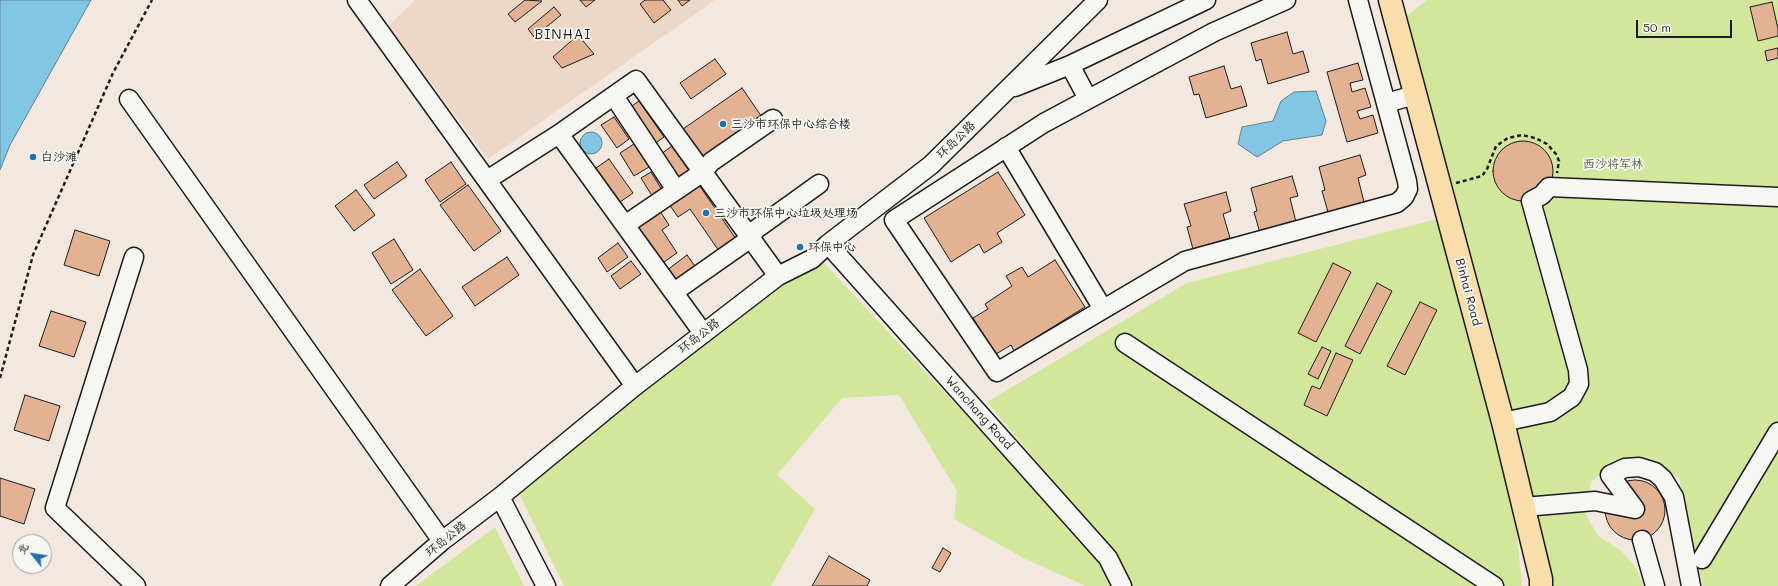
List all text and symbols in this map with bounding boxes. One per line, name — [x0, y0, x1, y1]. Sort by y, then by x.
scale bar — [1638, 12, 1734, 38]
text: 50 m — [1643, 19, 1671, 35]
district label: BINHAI — [535, 27, 591, 43]
place label: 三沙市环保中心综合楼 — [731, 117, 851, 131]
street label: 环岛公路 — [934, 118, 978, 162]
marker: 三沙市环保中心综合楼 — [718, 119, 728, 129]
place label: 白沙滩 — [41, 150, 77, 164]
marker: 白沙滩 — [28, 152, 38, 162]
park label: 西沙将军林 — [1583, 157, 1643, 171]
place label: 三沙市环保中心垃圾处理场 — [714, 206, 858, 220]
marker: 三沙市环保中心垃圾处理场 — [701, 208, 711, 218]
place label: 环保中心 — [808, 240, 856, 254]
marker: 环保中心 — [795, 242, 805, 252]
street label: Binhai Road — [1452, 257, 1484, 327]
street label: 环岛公路 — [676, 316, 722, 356]
street label: Wanchang Road — [942, 374, 1016, 452]
street label: 环岛公路 — [423, 518, 469, 560]
north arrow — [12, 534, 52, 574]
text: 北 — [13, 540, 31, 557]

